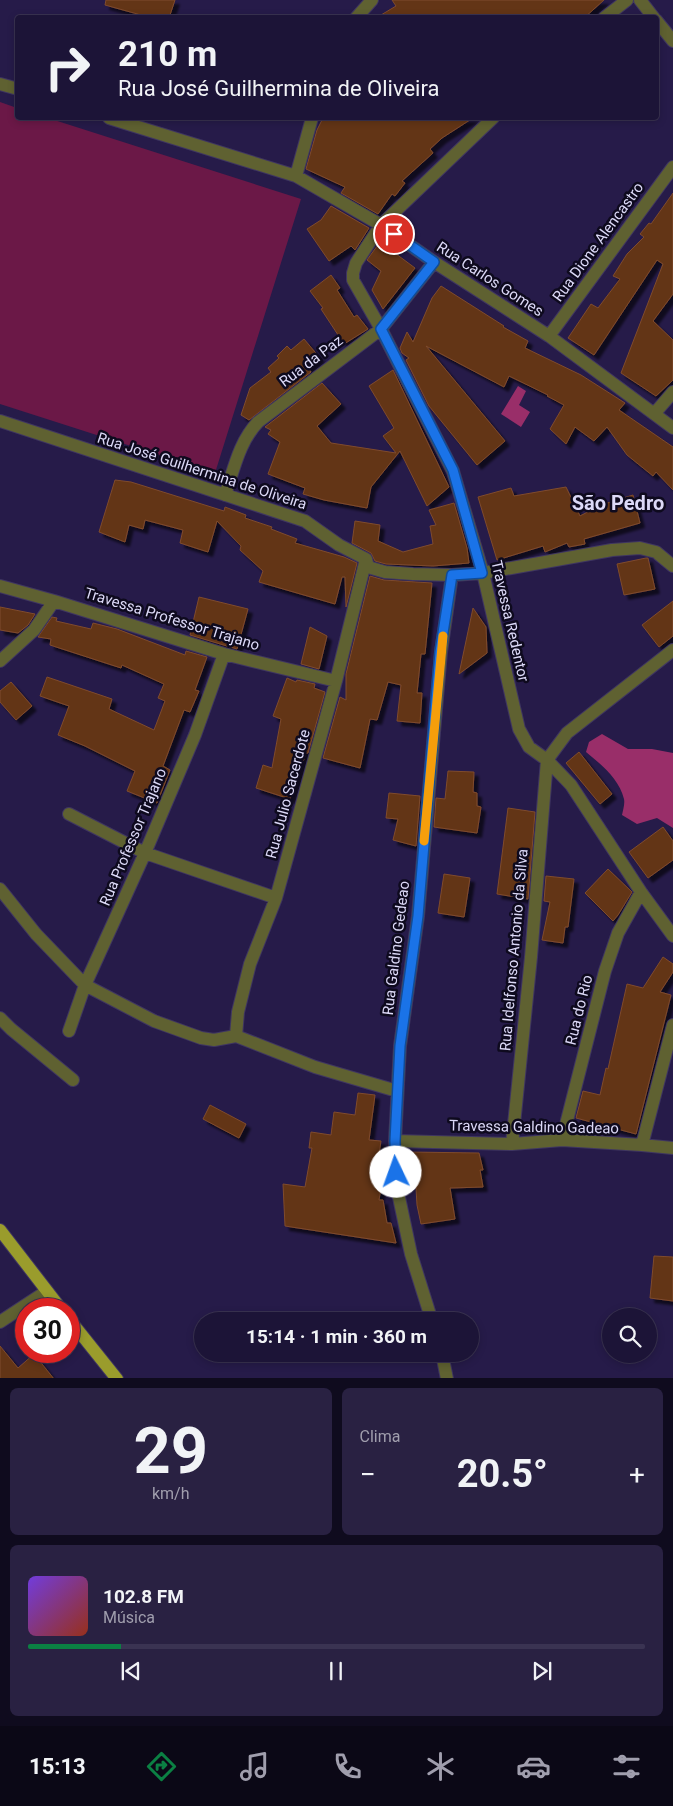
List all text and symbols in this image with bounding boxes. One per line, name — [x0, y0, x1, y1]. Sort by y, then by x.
text: 210 m — [118, 34, 217, 75]
icon: right — [35, 35, 100, 100]
text: Rua José Guilhermina de Oliveira — [118, 76, 439, 101]
street label: Rua Dione Alencastro — [549, 179, 647, 305]
pin — [373, 213, 415, 255]
icon: arrive — [380, 220, 408, 248]
street label: Rua Carlos Gomes — [433, 238, 547, 320]
street label: Rua da Paz — [276, 331, 346, 391]
street label: Rua José Guilhermina de Oliveira — [95, 429, 309, 513]
district label: São Pedro — [572, 491, 664, 515]
street label: Travessa Redentor — [487, 559, 533, 683]
street label: Travessa Professor Trajano — [82, 584, 262, 654]
street label: Rua Julio Sacerdote — [262, 727, 314, 861]
street label: Rua Professor Trajano — [96, 765, 170, 909]
street label: Rua Idelfonso Antonio da Silva — [496, 848, 532, 1052]
street label: Rua Galdino Gedeao — [379, 880, 413, 1016]
street label: Rua do Rio — [562, 973, 596, 1047]
street label: Travessa Galdino Gadeao — [449, 1117, 619, 1137]
position arrow — [369, 1145, 421, 1197]
speed limit sign: 30 — [15, 1298, 80, 1363]
map controls — [602, 1308, 657, 1363]
button: search — [602, 1308, 657, 1363]
text: 15:14 · 1 min · 360 m — [246, 1325, 427, 1348]
text: 29 — [133, 1413, 208, 1489]
text: Clima — [360, 1427, 400, 1446]
text: 20.5° — [457, 1452, 548, 1496]
text: − — [360, 1458, 376, 1491]
text: + — [629, 1458, 645, 1491]
text: km/h — [152, 1484, 190, 1503]
text: 102.8 FM — [103, 1585, 184, 1608]
text: Música — [103, 1608, 155, 1627]
icon: previous — [117, 1657, 145, 1685]
icon: pause — [322, 1657, 350, 1685]
icon: next — [528, 1657, 556, 1685]
icon: directions — [144, 1749, 179, 1784]
icon: music — [237, 1749, 272, 1784]
icon: phone — [330, 1749, 365, 1784]
icon: climate — [423, 1749, 458, 1784]
icon: car — [516, 1749, 551, 1784]
icon: filters — [609, 1749, 644, 1784]
text: 15:13 — [29, 1754, 86, 1779]

